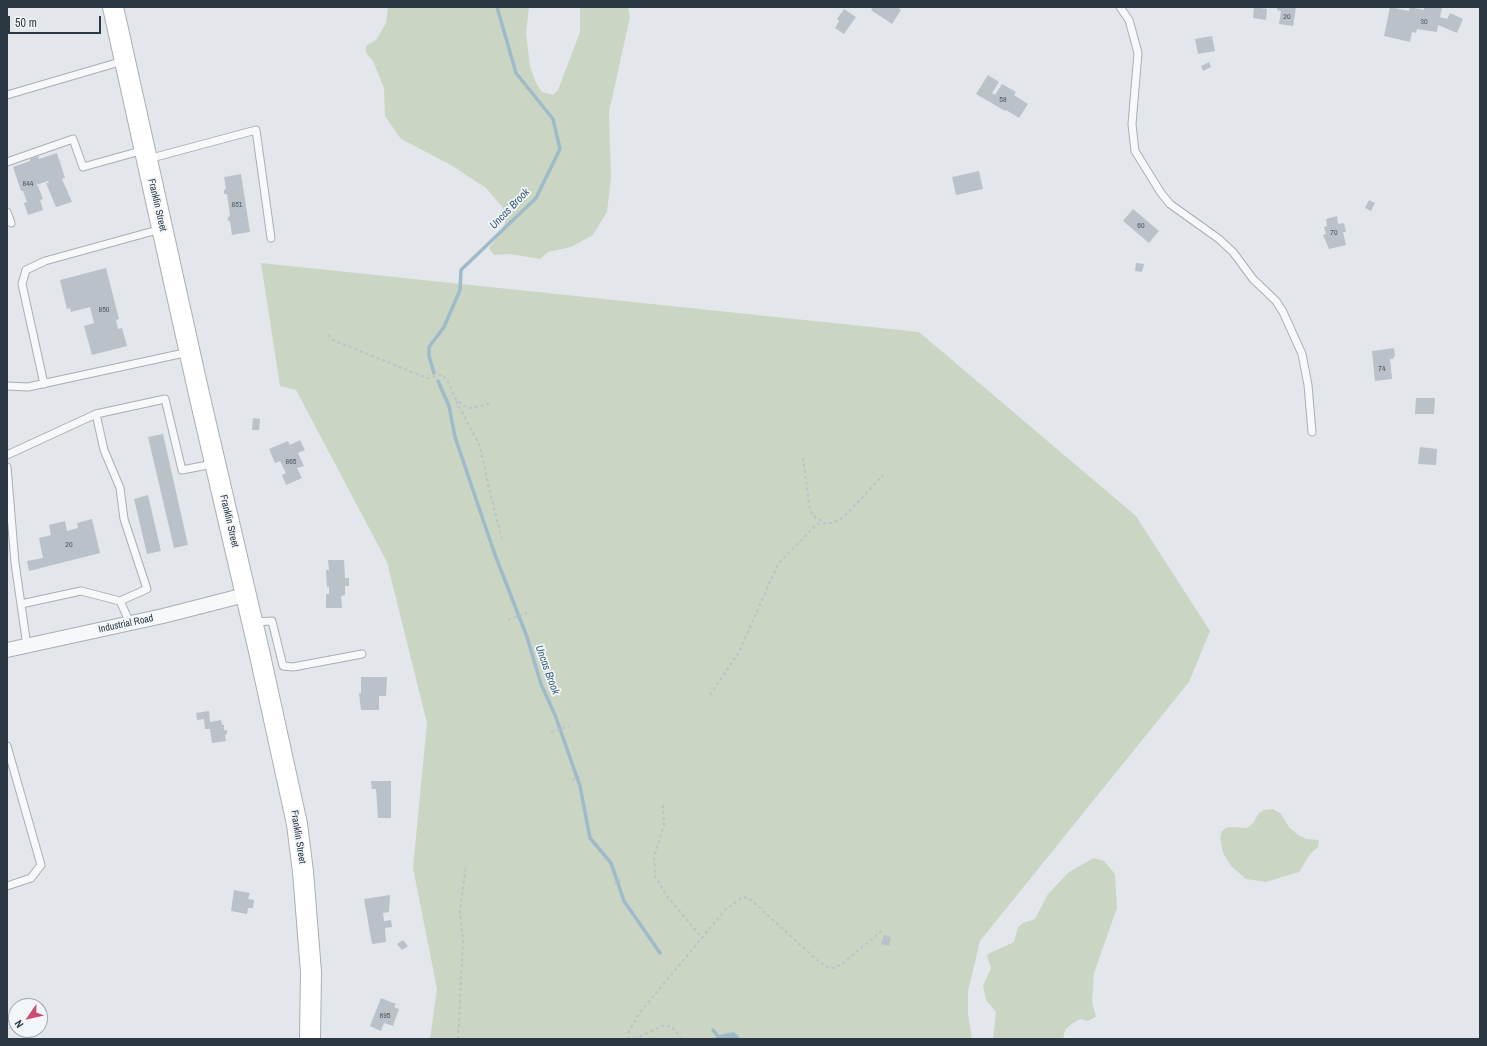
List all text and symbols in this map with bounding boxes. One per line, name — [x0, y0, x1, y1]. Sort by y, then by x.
scale bar — [10, 8, 103, 34]
house number: 20 — [1283, 12, 1291, 22]
text: 50 m — [15, 15, 37, 31]
house number: 30 — [1420, 17, 1428, 27]
house number: 58 — [999, 95, 1007, 105]
street label: Franklin Street — [145, 177, 169, 233]
house number: 844 — [23, 179, 33, 189]
water label: Uncas Brook — [487, 186, 533, 232]
house number: 851 — [232, 200, 242, 210]
house number: 60 — [1137, 221, 1145, 231]
house number: 70 — [1330, 228, 1338, 238]
house number: 850 — [99, 305, 109, 315]
house number: 74 — [1378, 364, 1386, 374]
house number: 865 — [286, 457, 296, 467]
street label: Franklin Street — [217, 493, 241, 549]
house number: 20 — [65, 540, 73, 550]
street label: Industrial Road — [98, 612, 154, 636]
water label: Uncas Brook — [532, 643, 562, 697]
street label: Franklin Street — [288, 810, 308, 864]
north arrow — [8, 998, 48, 1038]
house number: 895 — [380, 1011, 390, 1021]
text: N — [11, 1018, 27, 1031]

